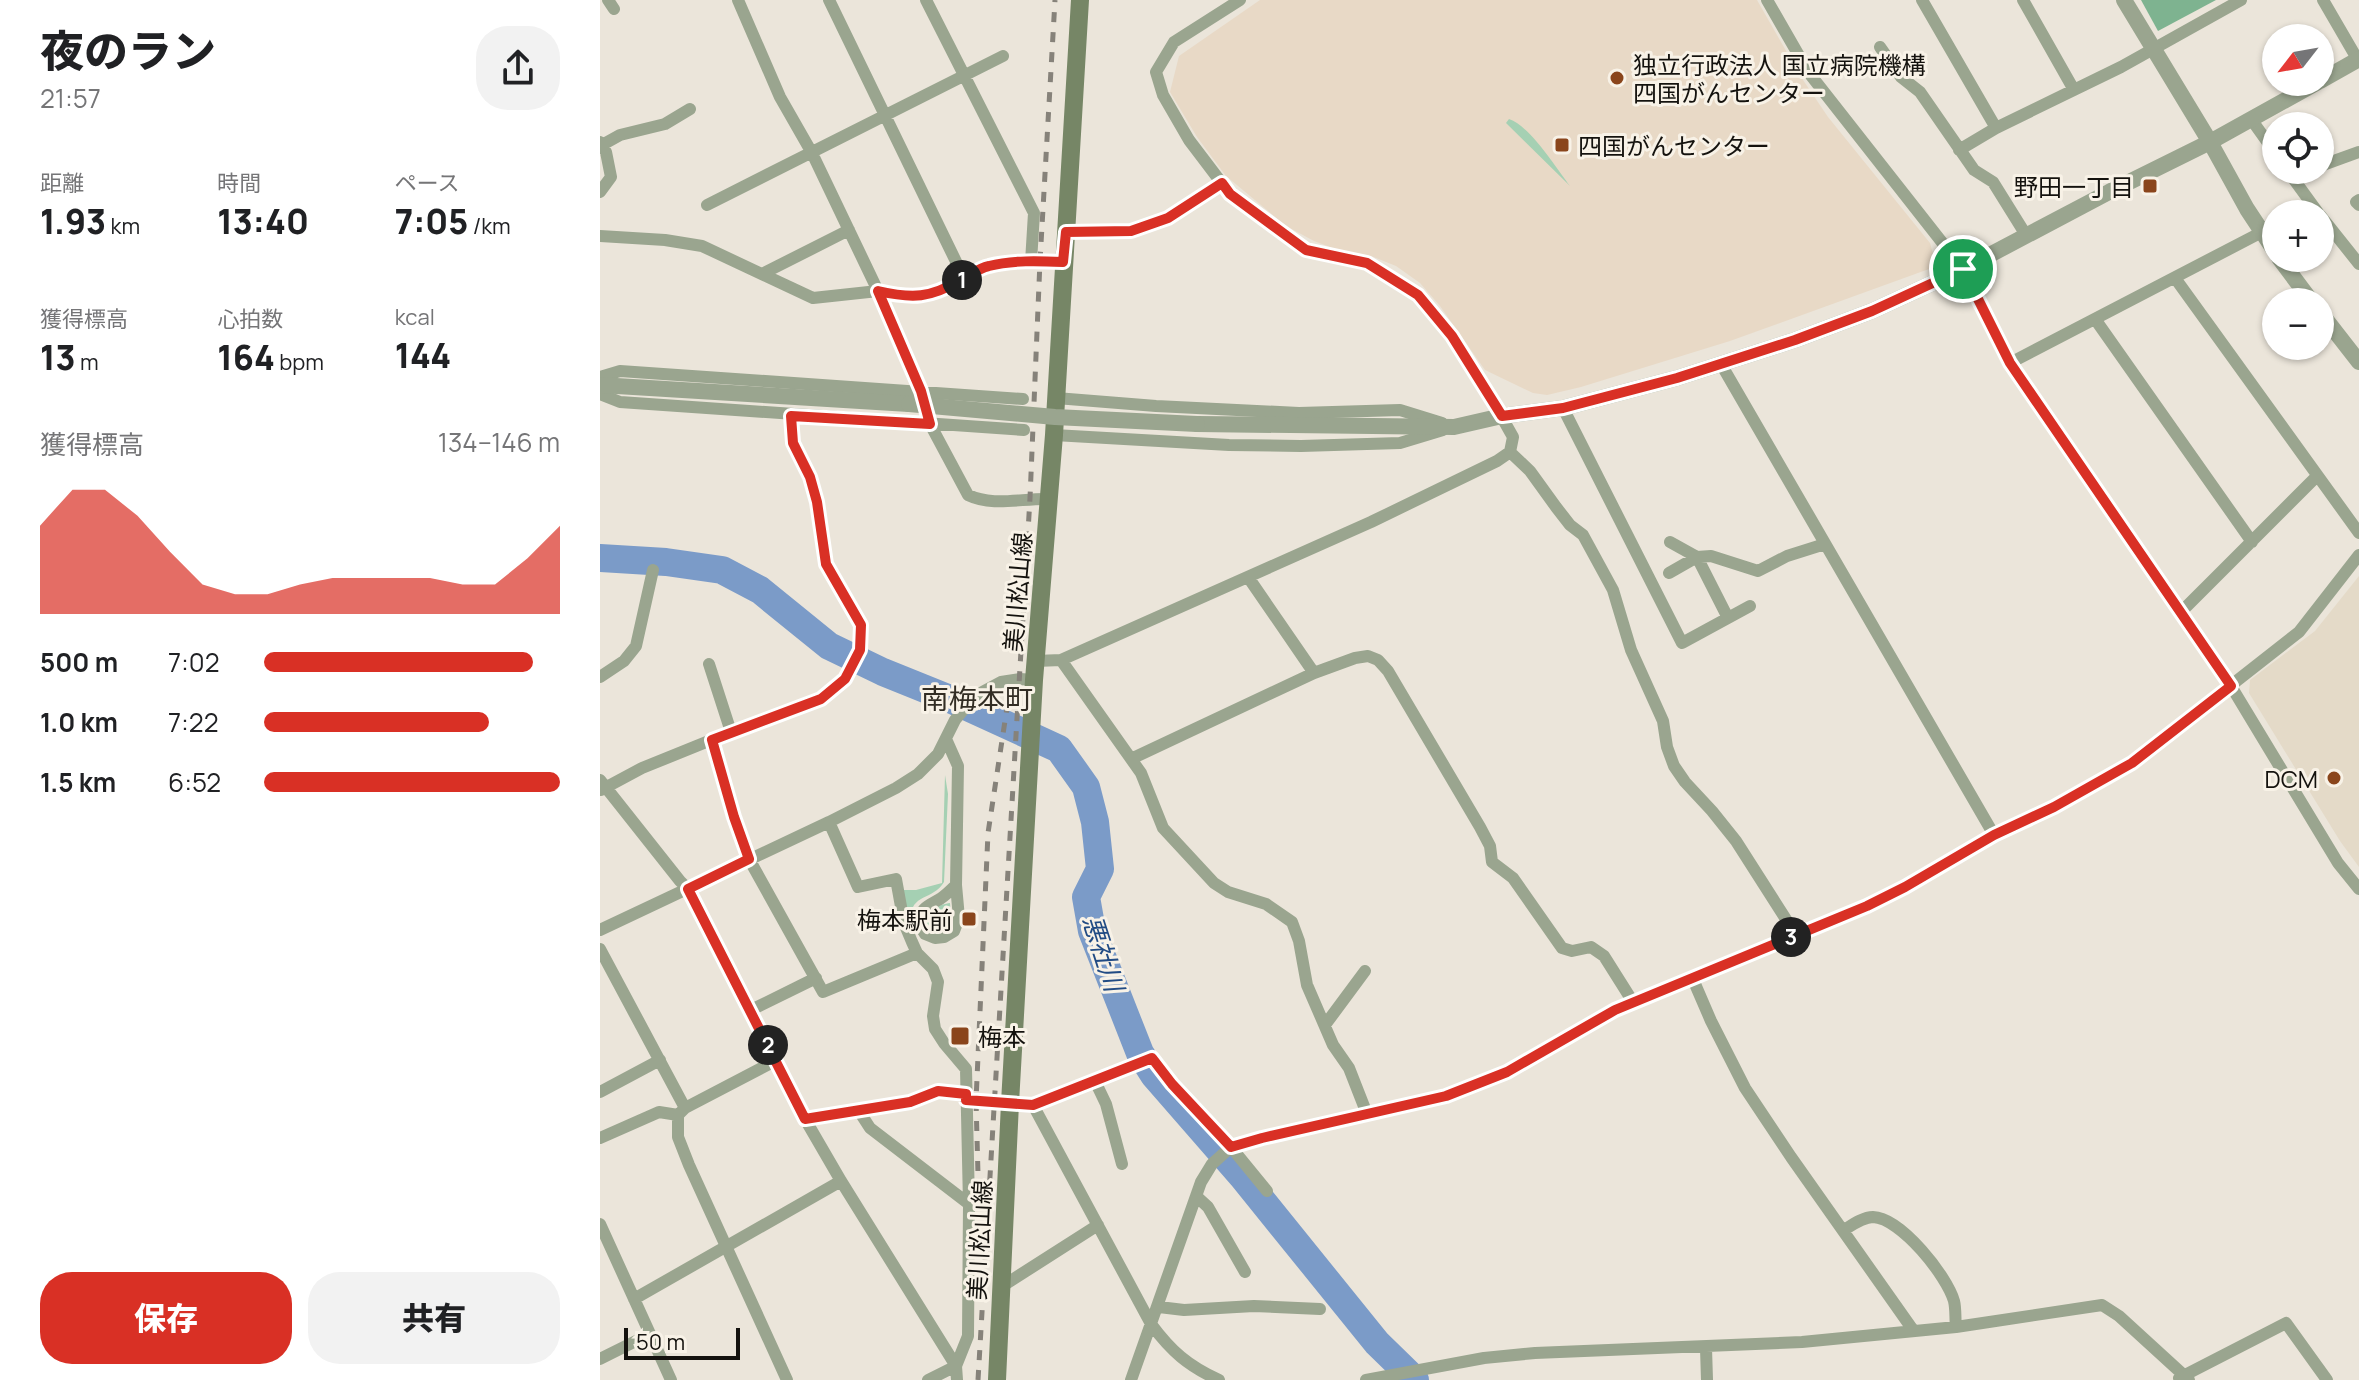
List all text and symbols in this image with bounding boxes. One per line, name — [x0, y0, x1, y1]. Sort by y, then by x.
text: 夜のラン — [40, 20, 216, 80]
north arrow — [2262, 24, 2334, 96]
map controls — [2262, 24, 2334, 360]
button: share — [476, 26, 560, 110]
place label: 独立行政法人 国立病院機構 四国がんセンター — [1633, 48, 1926, 109]
marker: 独立行政法人 国立病院機構 四国がんセンター — [1608, 69, 1626, 87]
text: 21:57 — [40, 80, 101, 116]
button: locate — [2262, 112, 2334, 184]
place label: 四国がんセンター — [1578, 129, 1770, 162]
marker: 四国がんセンター — [1553, 136, 1571, 154]
text: 距離 — [40, 168, 84, 198]
text: 時間 — [217, 168, 261, 198]
text: ペース — [395, 168, 460, 198]
place label: 野田一丁目 — [2014, 170, 2134, 203]
marker: 野田一丁目 — [2141, 177, 2159, 195]
text: 1.93 — [40, 198, 106, 244]
text: 13:40 — [217, 198, 309, 244]
text: 7:05 — [395, 198, 468, 244]
button: + — [2262, 200, 2334, 272]
text: km — [106, 211, 140, 241]
text: /km — [468, 211, 511, 241]
pin — [1929, 235, 1997, 303]
icon: arrive — [1941, 247, 1985, 291]
pin: 1 — [942, 260, 982, 300]
text: 1 — [957, 265, 967, 295]
button: − — [2262, 288, 2334, 360]
text: kcal — [395, 302, 435, 332]
text: 獲得標高 — [40, 304, 128, 334]
text: 心拍数 — [217, 304, 283, 334]
text: 144 — [395, 332, 451, 378]
text: 13 — [40, 334, 76, 380]
text: 164 — [217, 334, 275, 380]
text: m — [76, 347, 99, 377]
text: bpm — [275, 347, 324, 377]
text: 134–146 m — [438, 424, 560, 460]
text: 獲得標高 — [40, 426, 144, 462]
street label: 美川松山線 — [995, 531, 1039, 653]
text: 500 m — [40, 644, 118, 680]
text: 7:02 — [168, 644, 220, 680]
district label: 南梅本町 — [921, 679, 1033, 717]
text: 1.0 km — [40, 704, 118, 740]
text: 7:22 — [168, 704, 218, 740]
place label: DCM — [2265, 762, 2318, 795]
text: 1.5 km — [40, 764, 116, 800]
text: 6:52 — [168, 764, 221, 800]
marker: DCM — [2325, 769, 2343, 787]
place label: 梅本駅前 — [857, 903, 953, 936]
marker: 梅本駅前 — [960, 910, 978, 928]
water label: 悪社川 — [1075, 910, 1134, 998]
pin: 3 — [1771, 917, 1811, 957]
text: 3 — [1785, 922, 1797, 952]
place label: 梅本 — [978, 1020, 1026, 1053]
pin: 2 — [748, 1025, 788, 1065]
marker: 梅本 — [949, 1025, 971, 1047]
text: 2 — [761, 1030, 775, 1060]
street label: 美川松山線 — [959, 1179, 999, 1301]
button: 保存 — [40, 1272, 292, 1364]
button: 共有 — [308, 1272, 560, 1364]
scale bar — [624, 1324, 740, 1360]
text: 50 m — [636, 1327, 685, 1357]

